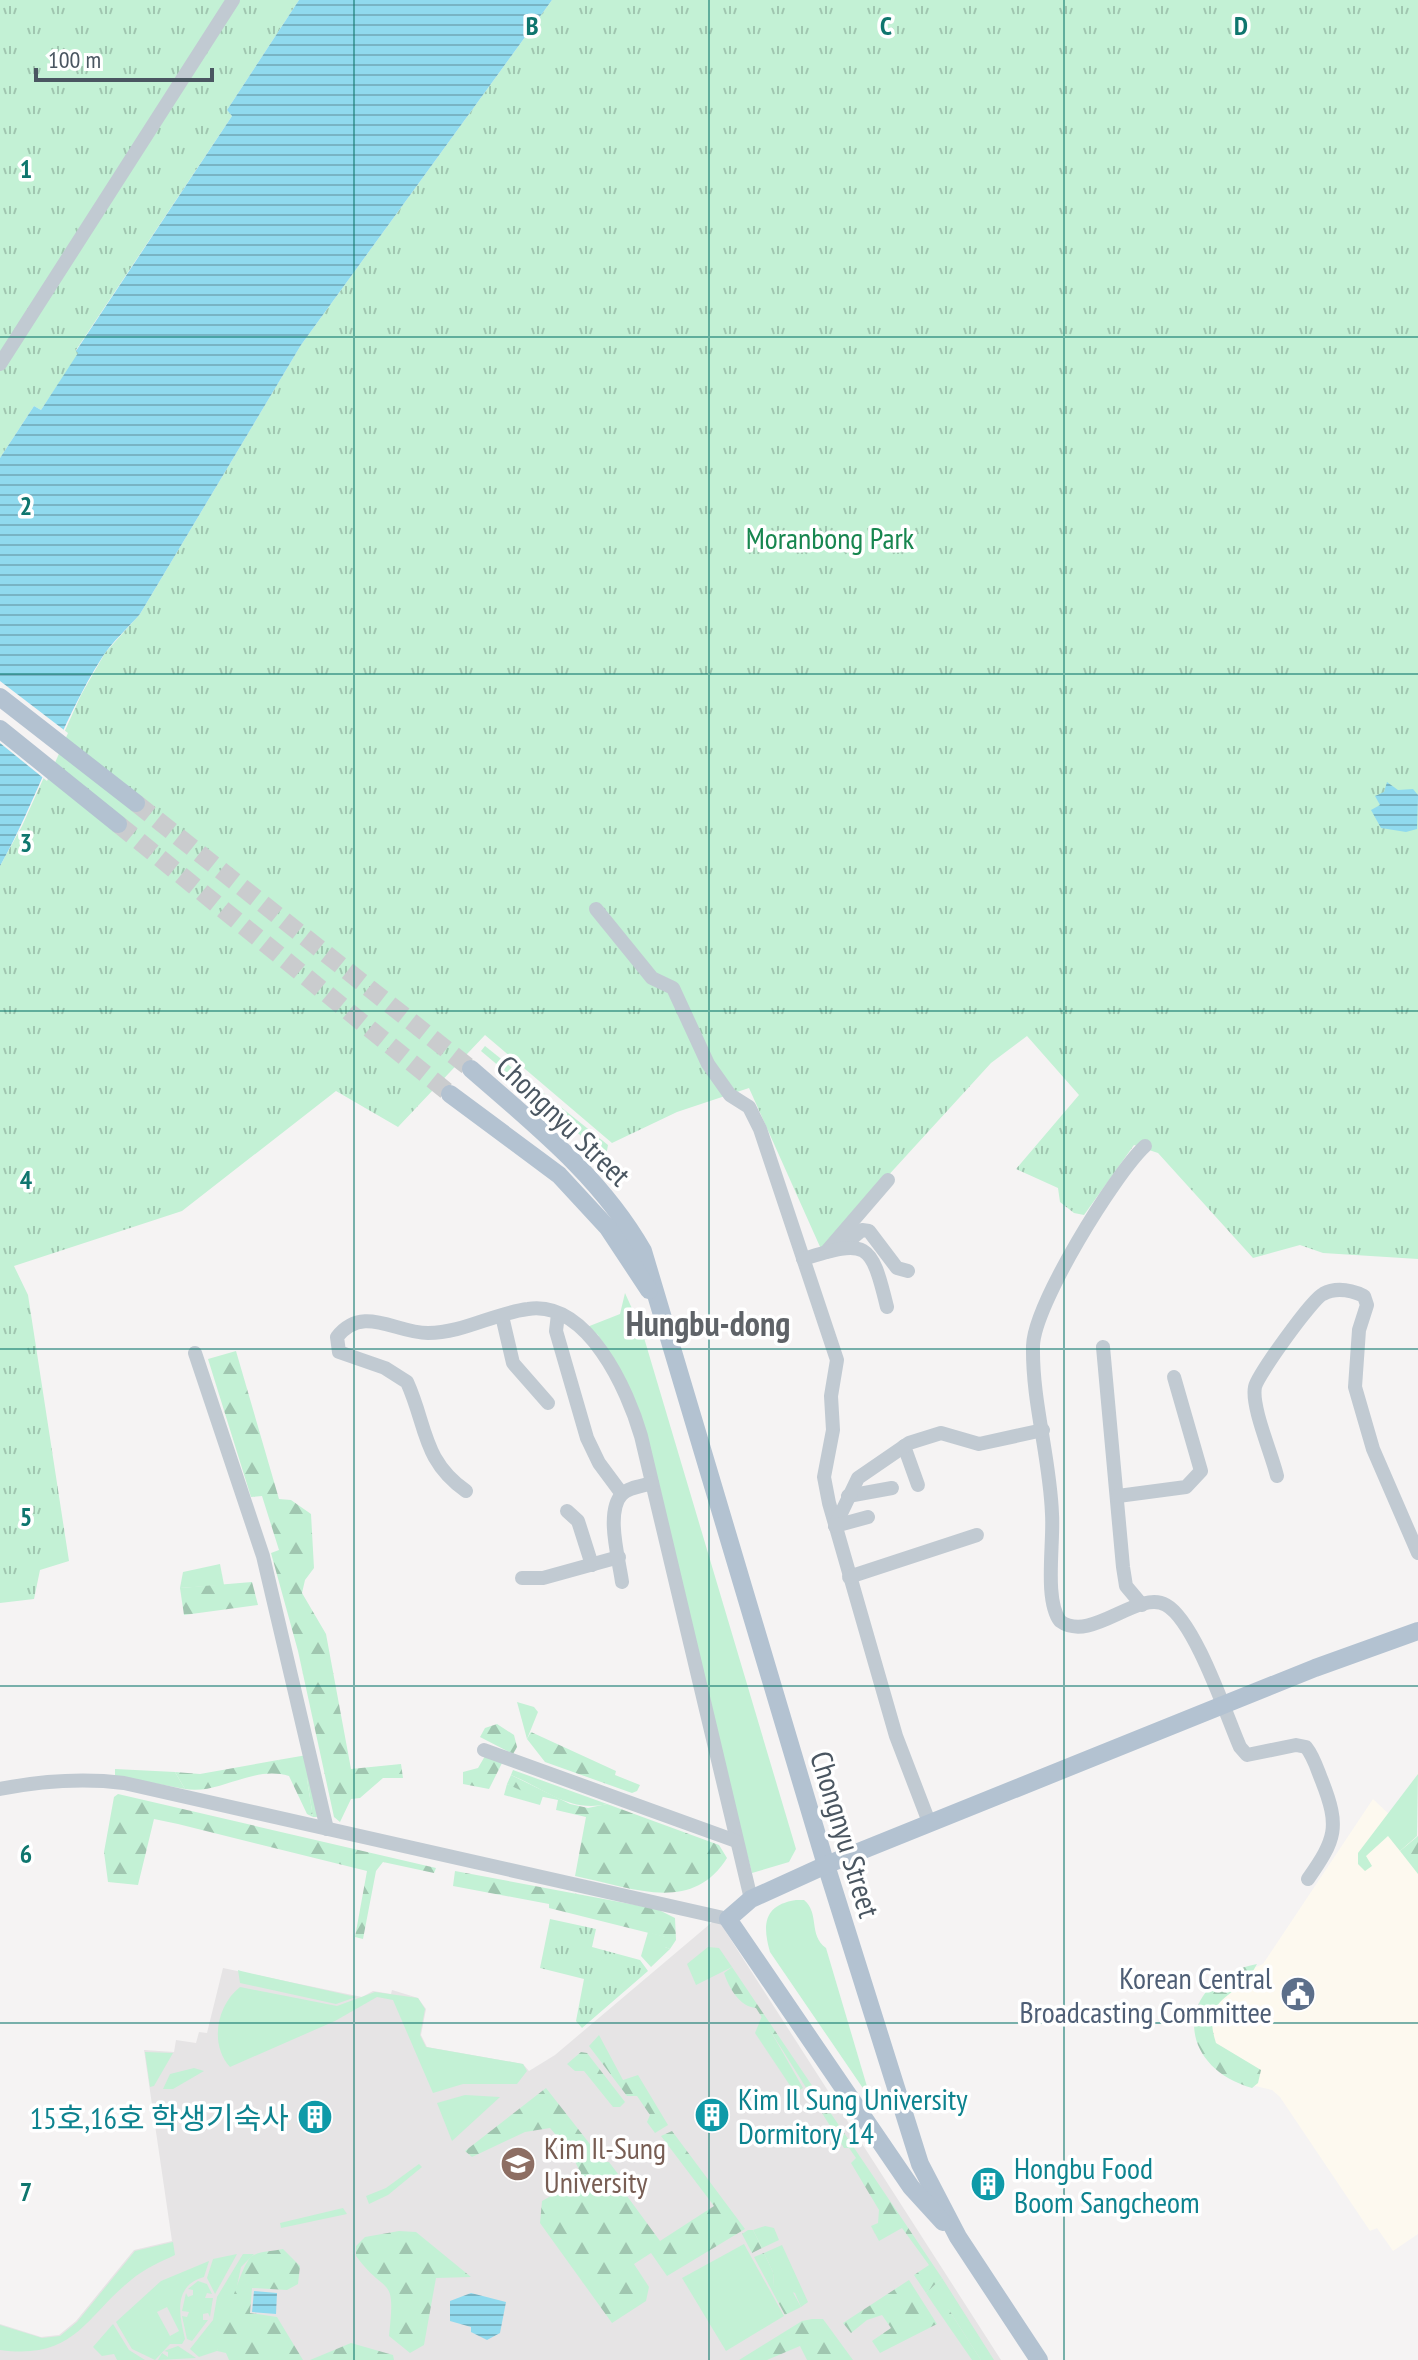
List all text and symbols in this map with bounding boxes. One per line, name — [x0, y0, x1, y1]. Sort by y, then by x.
text: B — [526, 9, 539, 42]
text: C — [880, 9, 892, 42]
text: D — [1234, 9, 1248, 42]
scale bar — [36, 32, 212, 82]
text: 100 m — [48, 44, 101, 75]
text: 1 — [20, 152, 32, 185]
text: 2 — [20, 489, 32, 522]
park label: Moranbong Park — [746, 518, 915, 557]
text: 3 — [20, 826, 32, 859]
street label: Chongnyu Street — [489, 1046, 640, 1194]
text: 4 — [20, 1163, 33, 1196]
district label: Hungbu-dong — [626, 1301, 790, 1345]
text: 5 — [20, 1500, 32, 1533]
street label: Chongnyu Street — [802, 1746, 890, 1923]
text: 6 — [20, 1837, 32, 1870]
place label: Korean Central Broadcasting Committee — [1019, 1958, 1272, 2031]
public building icon: Korean Central Broadcasting Committee — [1279, 1975, 1317, 2013]
place label: Kim Il Sung University Dormitory 14 — [738, 2079, 968, 2152]
building icon: Kim Il Sung University Dormitory 14 — [693, 2096, 731, 2134]
place label: 15호,16호 학생기숙사 — [30, 2098, 289, 2137]
building icon: 15호,16호 학생기숙사 — [296, 2098, 334, 2136]
place label: Kim Il-Sung University — [544, 2128, 666, 2201]
school or university icon: Kim Il-Sung University — [499, 2145, 537, 2183]
place label: Hongbu Food Boom Sangcheom — [1014, 2148, 1199, 2221]
building icon: Hongbu Food Boom Sangcheom — [969, 2165, 1007, 2203]
text: 7 — [20, 2175, 32, 2208]

